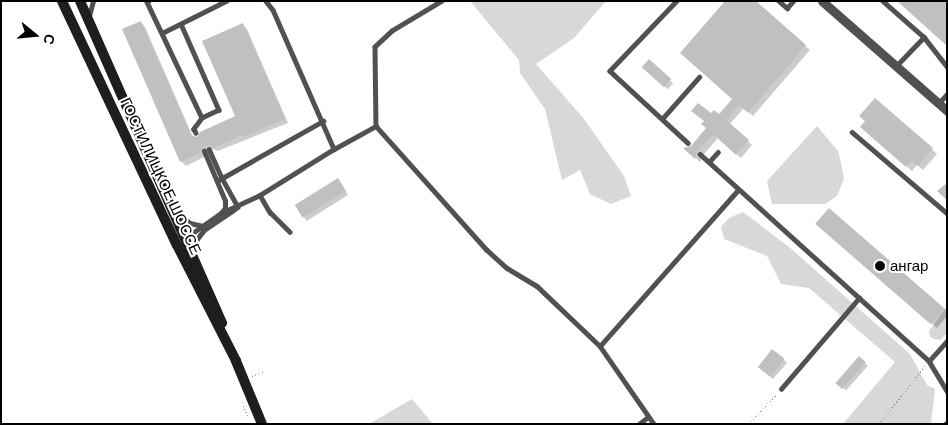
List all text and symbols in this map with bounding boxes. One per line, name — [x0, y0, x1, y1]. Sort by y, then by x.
north arrow — [10, 10, 60, 60]
text: С — [40, 32, 59, 47]
street label: ГОСТИЛИЦКОЕ ШОССЕ — [117, 95, 205, 257]
place label: ангар — [890, 257, 928, 275]
marker: ангар — [874, 260, 886, 272]

